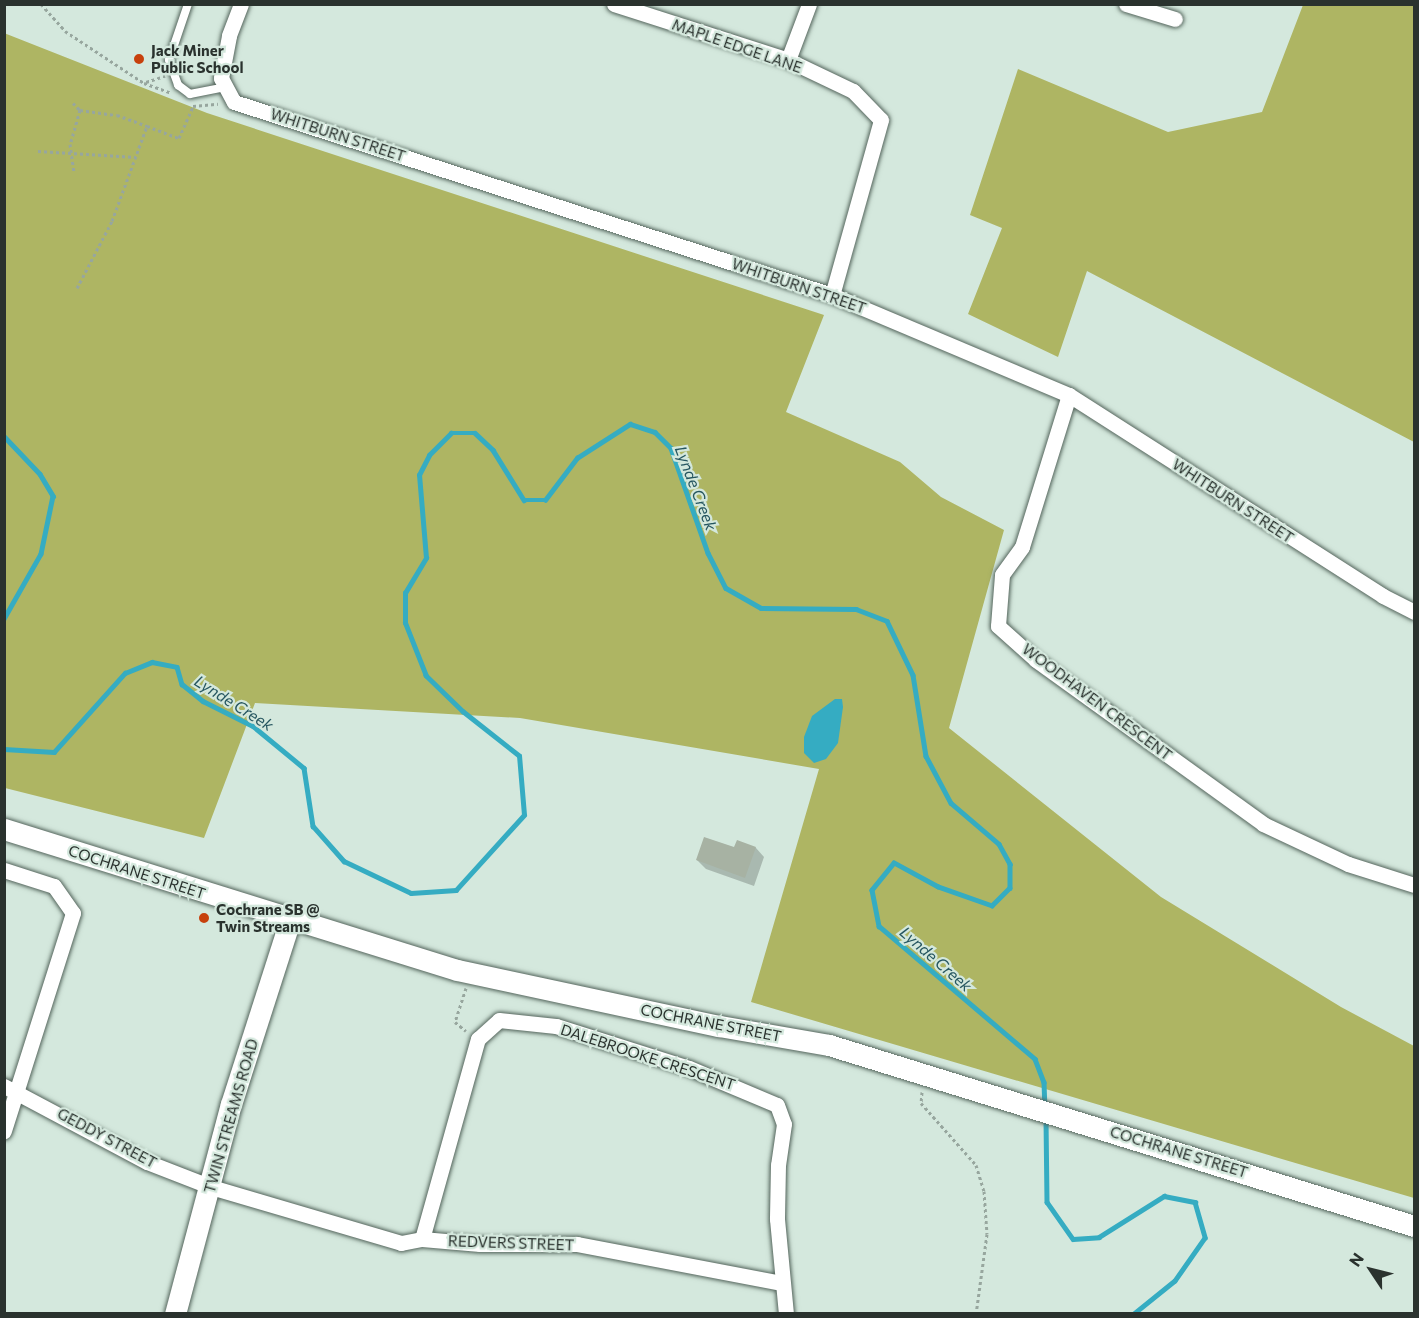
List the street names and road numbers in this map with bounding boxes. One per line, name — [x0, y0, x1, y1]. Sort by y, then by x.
street label: MAPLE EDGE LANE — [670, 15, 804, 77]
street label: WHITBURN STREET — [268, 105, 408, 165]
street label: WHITBURN STREET — [729, 255, 869, 317]
street label: WHITBURN STREET — [1169, 455, 1297, 547]
street label: WOODHAVEN CRESCENT — [1019, 640, 1175, 764]
street label: COCHRANE STREET — [66, 841, 208, 903]
street label: COCHRANE STREET — [639, 1001, 783, 1045]
street label: DALEBROOKE CRESCENT — [558, 1020, 738, 1094]
street label: TWIN STREAMS ROAD — [200, 1037, 262, 1195]
street label: GEDDY STREET — [54, 1104, 160, 1172]
street label: COCHRANE STREET — [1108, 1122, 1250, 1182]
street label: REDVERS STREET — [448, 1232, 574, 1254]

